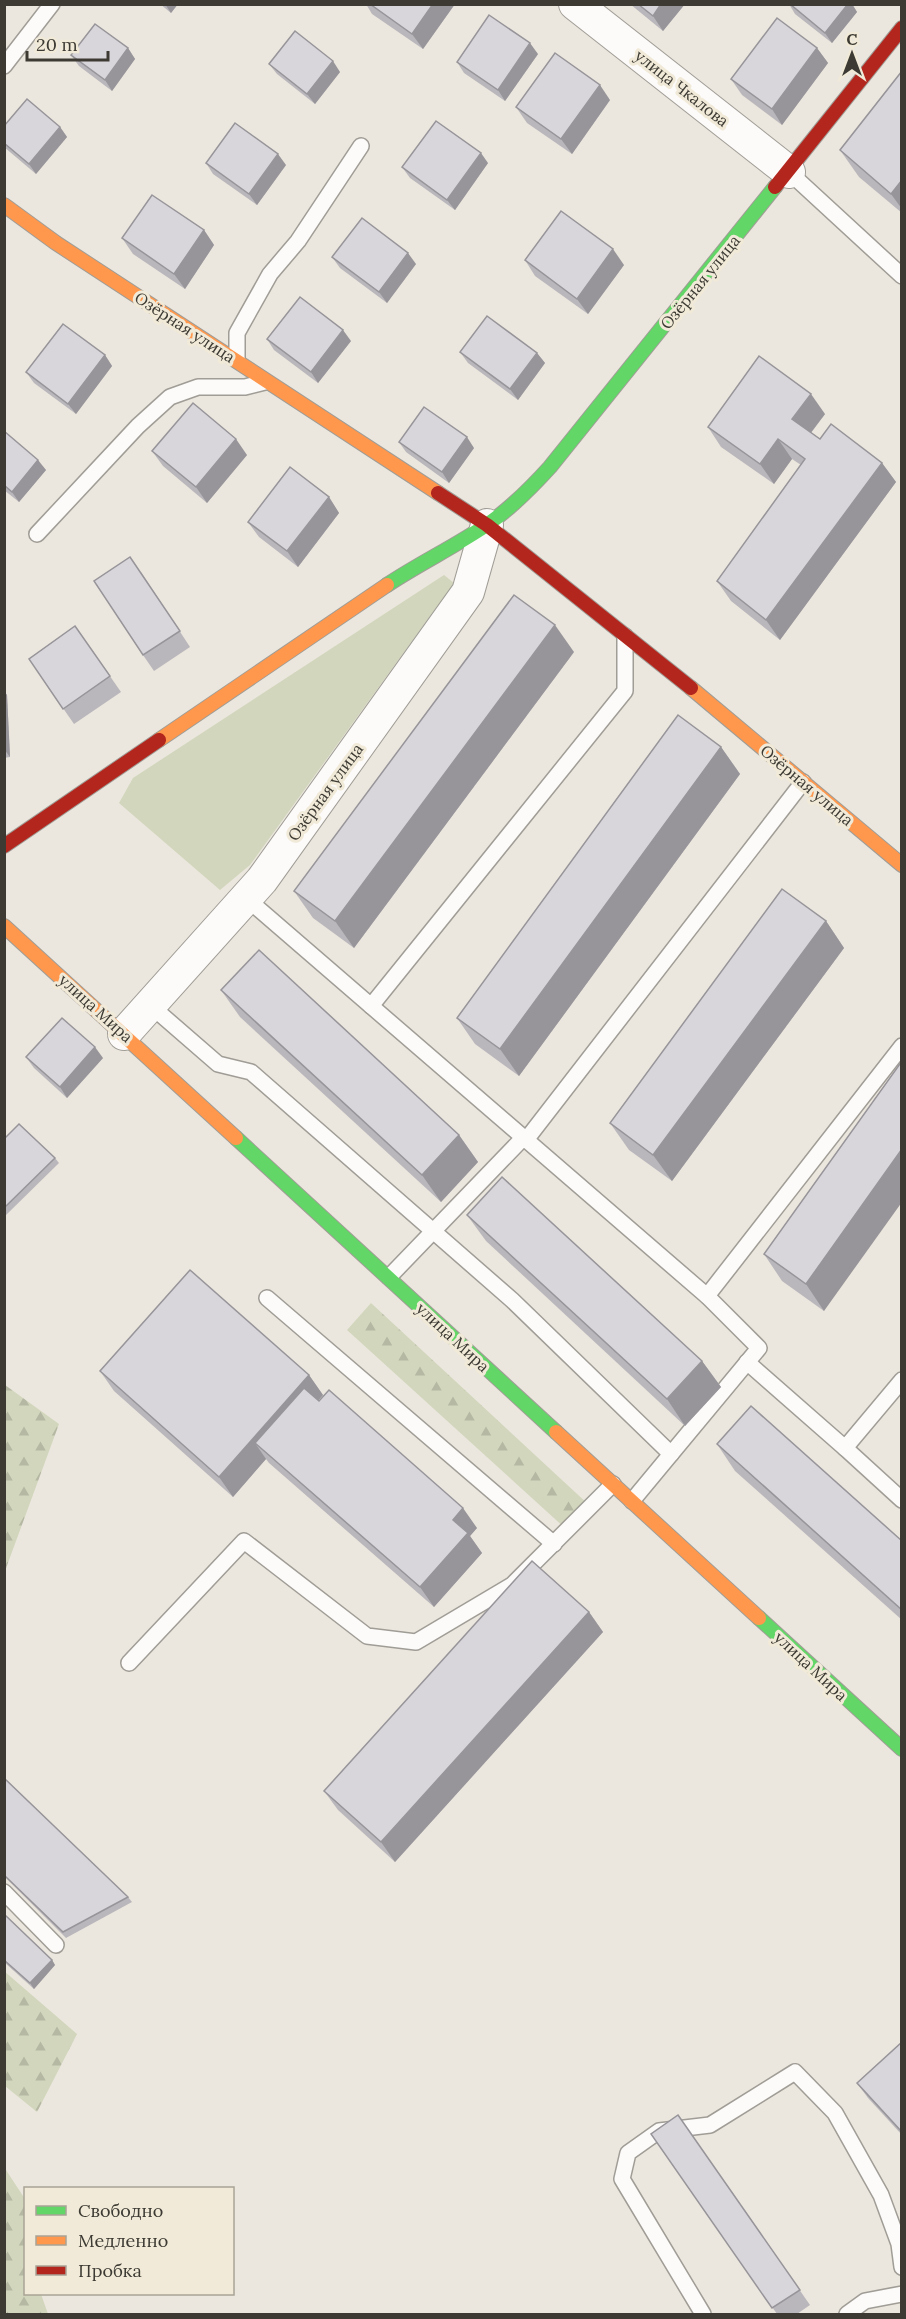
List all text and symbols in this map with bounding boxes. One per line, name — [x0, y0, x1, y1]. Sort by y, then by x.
scale bar — [27, 24, 108, 62]
north arrow — [822, 24, 882, 84]
text: С — [846, 29, 858, 49]
text: 20 m — [36, 33, 78, 56]
street label: улица Чкалова — [631, 45, 733, 131]
street label: Озёрная улица — [656, 231, 744, 333]
street label: Озёрная улица — [131, 287, 239, 367]
street label: Озёрная улица — [283, 739, 367, 845]
street label: Озёрная улица — [756, 740, 858, 830]
street label: улица Мира — [55, 970, 137, 1046]
street label: улица Мира — [412, 1298, 494, 1376]
street label: улица Мира — [770, 1627, 852, 1705]
legend — [24, 2187, 234, 2295]
text: Свободно — [78, 2199, 163, 2222]
text: Медленно — [78, 2229, 168, 2252]
text: Пробка — [78, 2259, 142, 2282]

